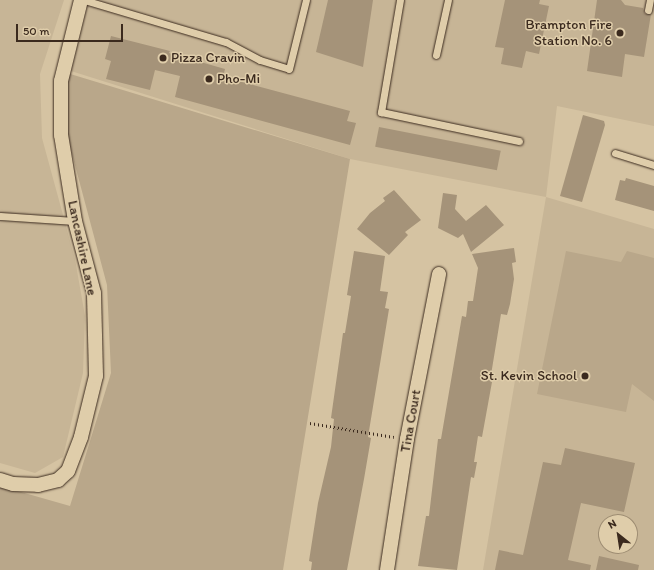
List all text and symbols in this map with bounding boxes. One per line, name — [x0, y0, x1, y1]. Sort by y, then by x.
scale bar — [18, 16, 125, 42]
place label: Brampton Fire Station No. 6 — [525, 17, 612, 50]
text: 50 m — [23, 24, 49, 38]
marker: Brampton Fire Station No. 6 — [615, 28, 625, 38]
place label: Pizza Cravin — [171, 50, 245, 66]
marker: Pizza Cravin — [158, 53, 168, 63]
place label: Pho-Mi — [217, 71, 260, 87]
marker: Pho-Mi — [204, 74, 214, 84]
street label: Lancashire Lane — [64, 199, 100, 297]
place label: St. Kevin School — [481, 368, 577, 384]
marker: St. Kevin School — [580, 371, 590, 381]
street label: Tina Court — [397, 388, 425, 454]
north arrow — [598, 514, 638, 554]
text: N — [606, 517, 619, 532]

